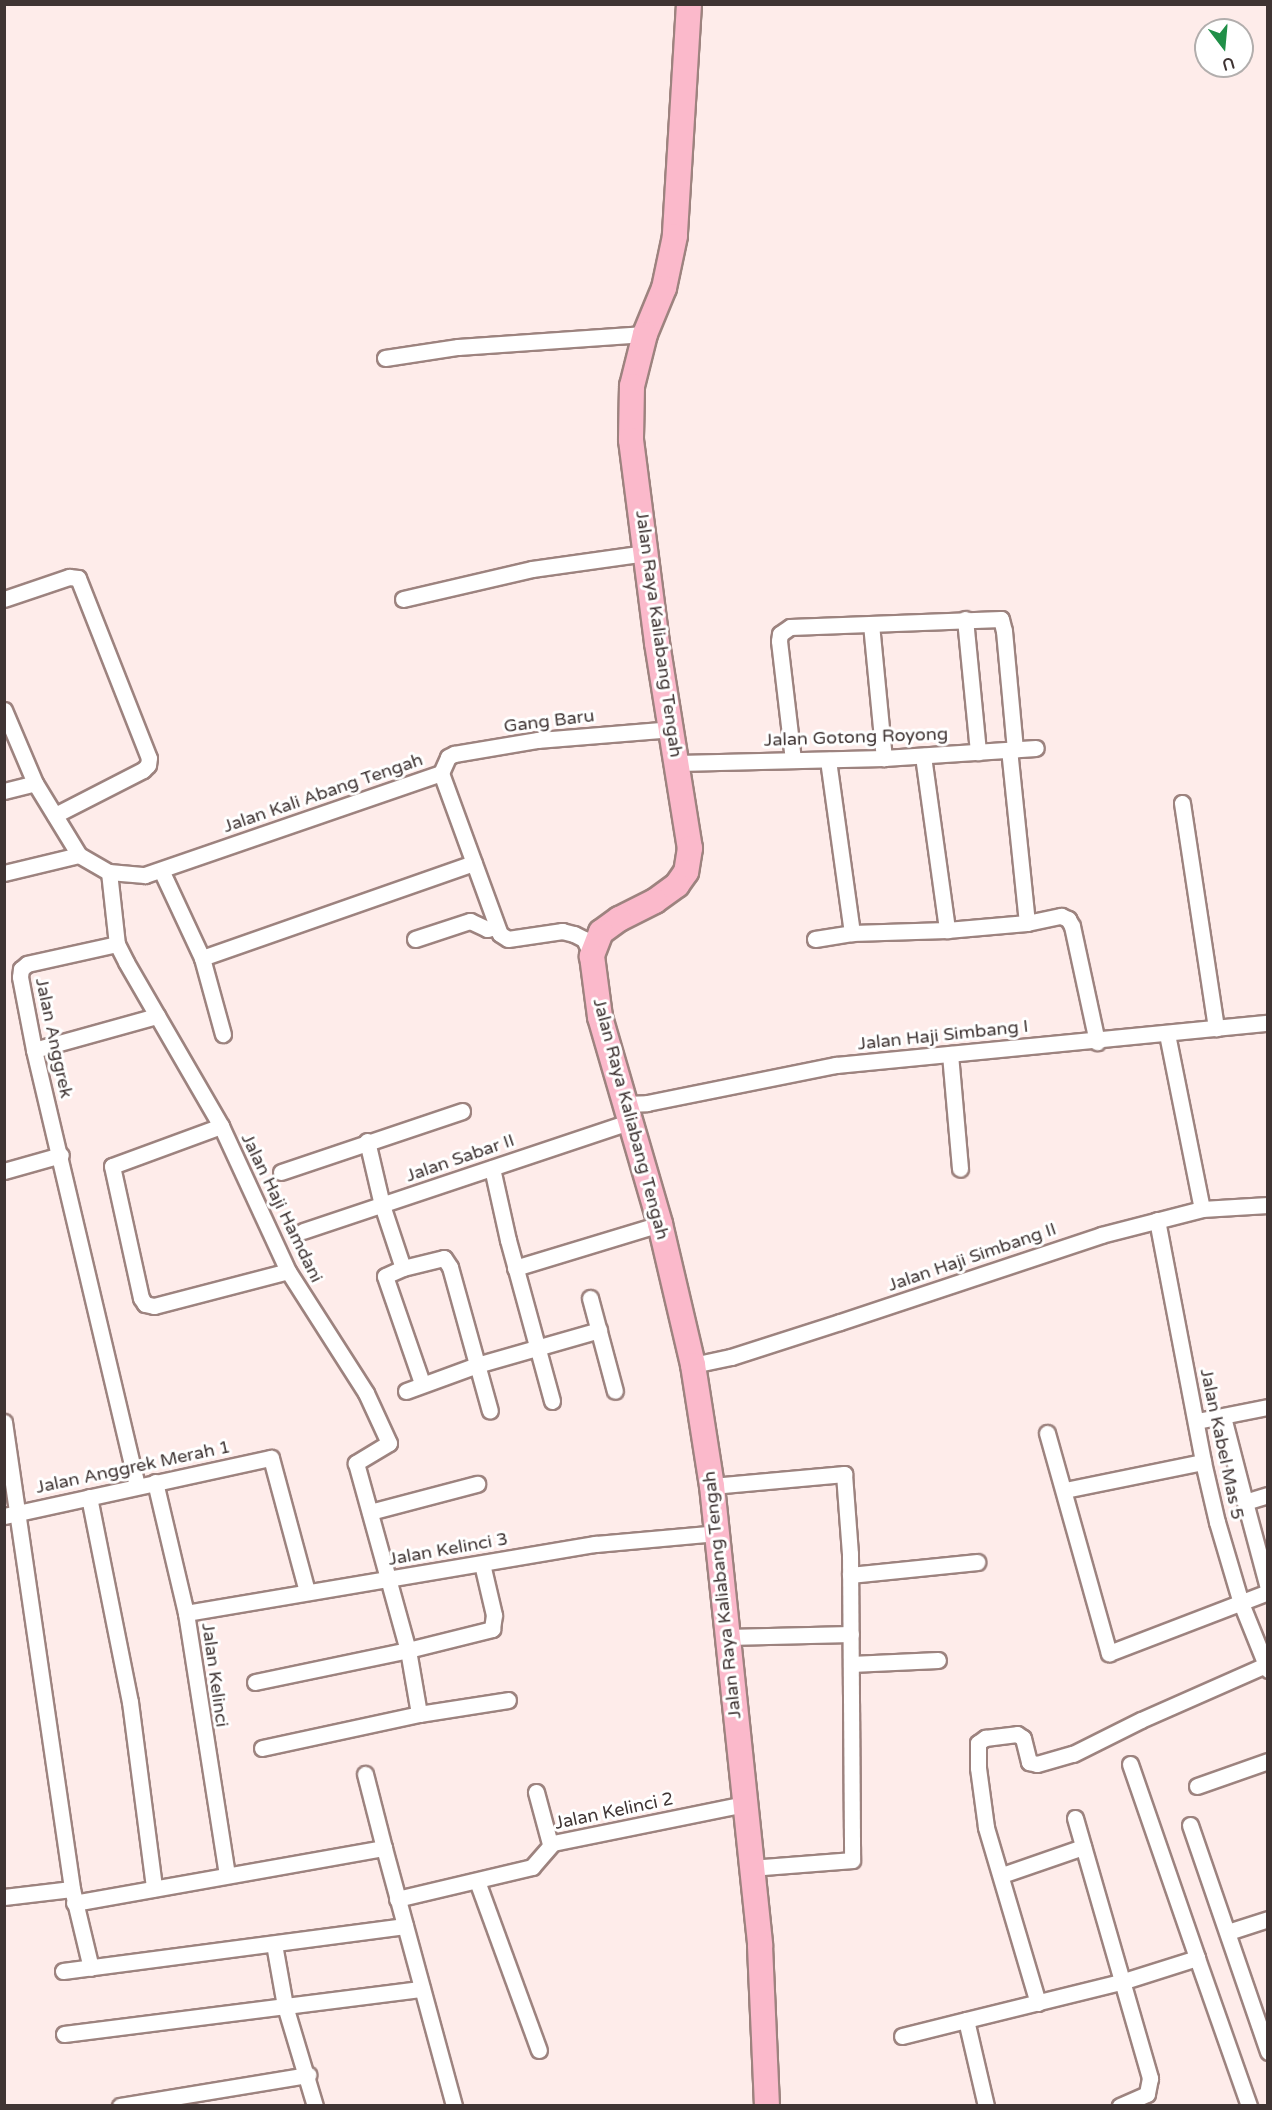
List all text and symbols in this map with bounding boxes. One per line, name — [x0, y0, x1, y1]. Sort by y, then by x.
north arrow — [1194, 18, 1254, 78]
text: U — [1220, 52, 1237, 75]
street label: Jalan Raya Kaliabang Tengah — [631, 509, 687, 759]
street label: Gang Baru — [502, 705, 596, 737]
street label: Jalan Gotong Royong — [763, 723, 949, 751]
street label: Jalan Kali Abang Tengah — [220, 749, 426, 837]
street label: Jalan Anggrek — [31, 976, 77, 1100]
street label: Jalan Raya Kaliabang Tengah — [588, 996, 674, 1242]
street label: Jalan Haji Simbang I — [856, 1015, 1030, 1055]
street label: Jalan Sabar II — [403, 1129, 517, 1187]
street label: Jalan Haji Hamdani — [236, 1130, 328, 1286]
street label: Jalan Haji Simbang II — [885, 1218, 1059, 1296]
street label: Jalan Kabel Mas 5 — [1195, 1367, 1249, 1521]
street label: Jalan Anggrek Merah 1 — [34, 1436, 232, 1498]
street label: Jalan Raya Kaliabang Tengah — [698, 1470, 746, 1720]
street label: Jalan Kelinci 3 — [387, 1528, 509, 1570]
street label: Jalan Kelinci — [197, 1622, 233, 1728]
street label: Jalan Kelinci 2 — [553, 1788, 675, 1834]

